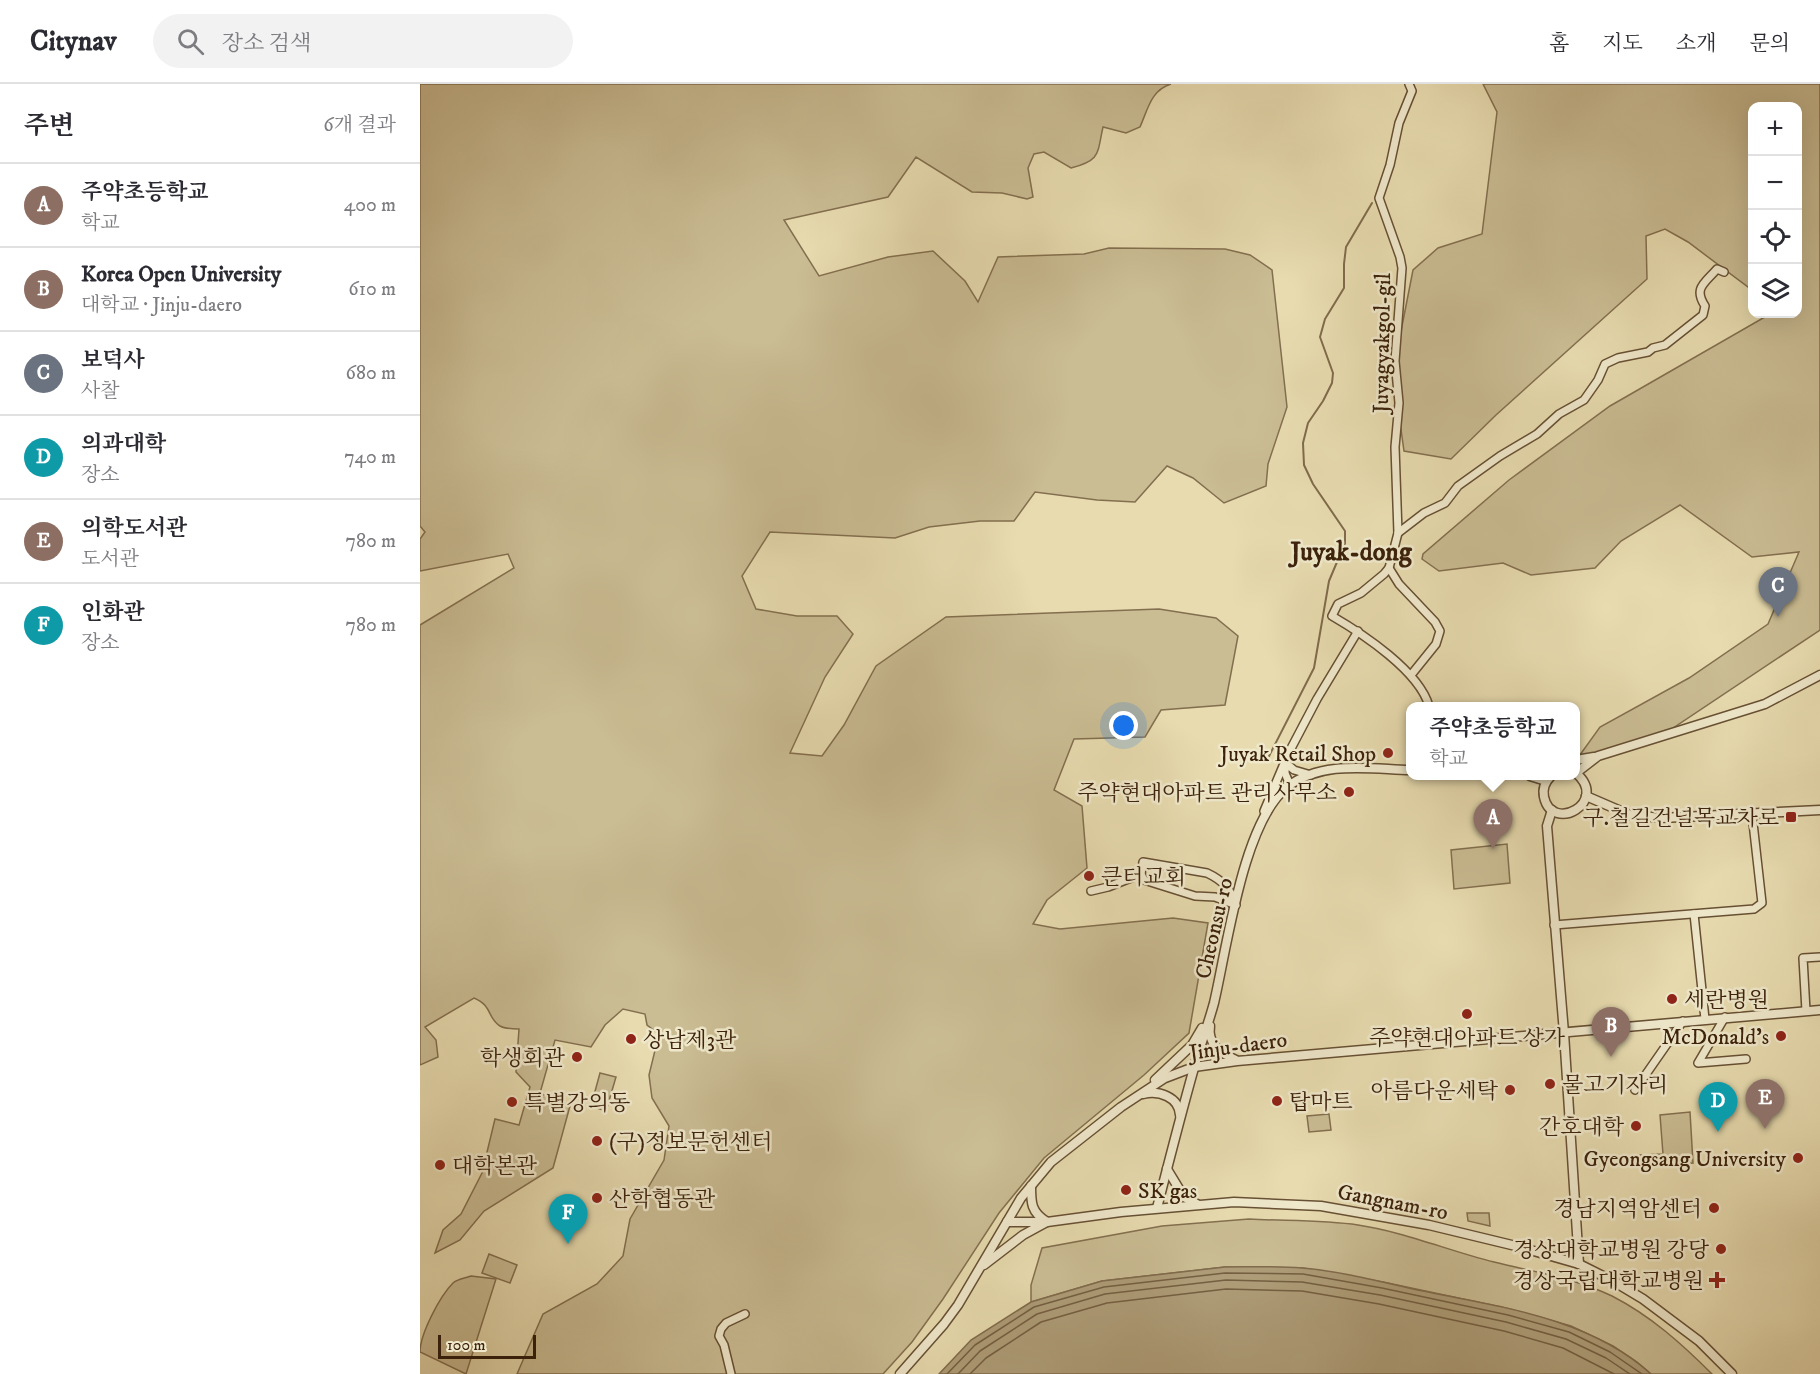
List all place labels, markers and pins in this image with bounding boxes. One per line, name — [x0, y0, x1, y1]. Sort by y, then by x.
pin: C — [1758, 568, 1798, 617]
place label: Juyak Retail Shop — [1218, 741, 1376, 768]
marker: Juyak Retail Shop — [1381, 746, 1395, 760]
place label: 주약현대아파트 관리사무소 — [1077, 780, 1337, 807]
marker: 주약현대아파트 관리사무소 — [1342, 785, 1356, 799]
pin: A — [1474, 800, 1512, 849]
place label: 구.철길건널목교차로 — [1583, 805, 1779, 832]
marker: 구.철길건널목교차로 — [1784, 810, 1798, 824]
place label: 큰터교회 — [1101, 864, 1186, 891]
marker: 큰터교회 — [1082, 869, 1096, 883]
place label: 세란병원 — [1684, 987, 1769, 1014]
marker: 세란병원 — [1665, 992, 1679, 1006]
marker: 주약현대아파트 상가 — [1460, 1007, 1474, 1021]
pin: B — [1592, 1008, 1630, 1057]
place label: McDonald's — [1662, 1024, 1769, 1051]
place label: 주약현대아파트 상가 — [1369, 1025, 1566, 1052]
place label: 상남제3관 — [643, 1027, 737, 1054]
marker: McDonald's — [1774, 1029, 1788, 1043]
marker: 상남제3관 — [624, 1032, 638, 1046]
place label: 학생회관 — [480, 1045, 566, 1072]
marker: 학생회관 — [570, 1050, 584, 1064]
place label: 물고기자리 — [1562, 1072, 1668, 1099]
marker: 물고기자리 — [1543, 1077, 1557, 1091]
place label: 아름다운세탁 — [1370, 1078, 1499, 1105]
pin: E — [1746, 1080, 1784, 1129]
pin: D — [1698, 1082, 1738, 1132]
marker: 아름다운세탁 — [1503, 1083, 1517, 1097]
place label: 탑마트 — [1289, 1089, 1353, 1116]
place label: 특별강의동 — [524, 1090, 630, 1117]
marker: 탑마트 — [1270, 1094, 1284, 1108]
marker: 특별강의동 — [505, 1095, 519, 1109]
place label: 간호대학 — [1539, 1114, 1625, 1141]
marker: 간호대학 — [1629, 1119, 1643, 1133]
place label: (구)정보문헌센터 — [609, 1129, 772, 1156]
marker: (구)정보문헌센터 — [590, 1134, 604, 1148]
place label: Gyeongsang University — [1584, 1146, 1787, 1173]
marker: Gyeongsang University — [1791, 1151, 1805, 1165]
place label: 대학본관 — [452, 1153, 538, 1180]
marker: 대학본관 — [433, 1158, 447, 1172]
place label: SK gas — [1138, 1178, 1197, 1205]
marker: SK gas — [1119, 1183, 1133, 1197]
place label: 산학협동관 — [609, 1186, 716, 1213]
marker: 산학협동관 — [590, 1191, 604, 1205]
pin: F — [548, 1194, 588, 1244]
place label: 경남지역암센터 — [1553, 1196, 1702, 1223]
marker: 경남지역암센터 — [1707, 1201, 1721, 1215]
place label: 경상대학교병원 강당 — [1513, 1237, 1710, 1264]
marker: 경상대학교병원 강당 — [1714, 1242, 1728, 1256]
place label: 경상국립대학교병원 — [1513, 1268, 1704, 1295]
marker: 경상국립대학교병원 — [1708, 1271, 1726, 1289]

